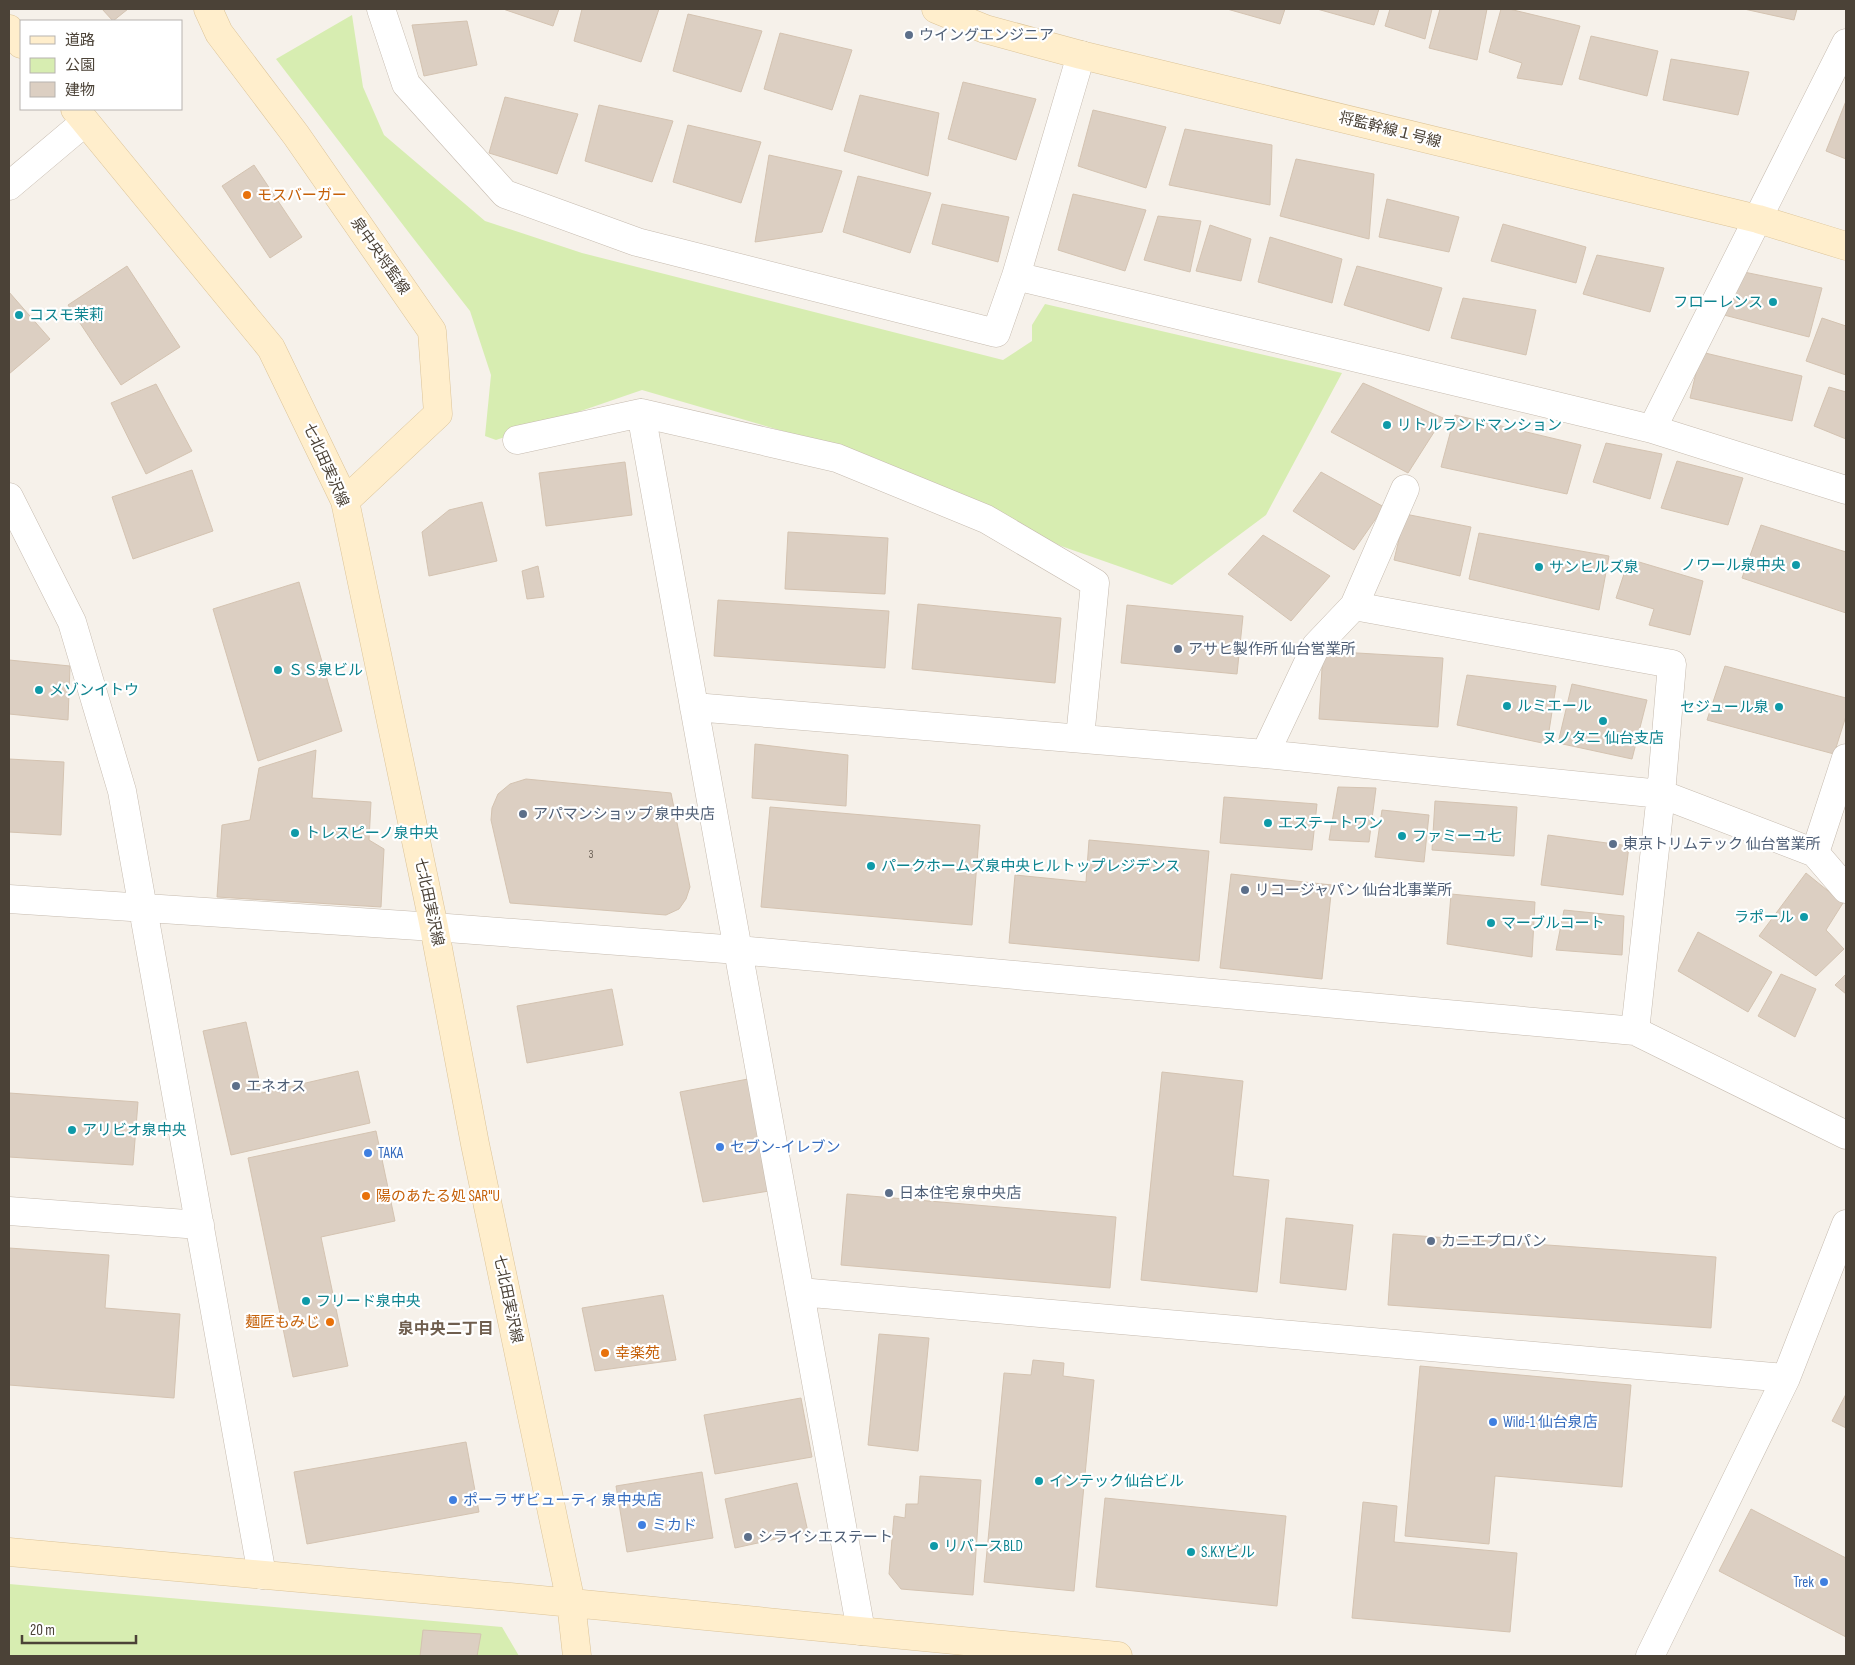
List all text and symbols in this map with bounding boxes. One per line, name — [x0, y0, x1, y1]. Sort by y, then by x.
legend — [20, 20, 182, 110]
place label: ウイングエンジニア — [919, 26, 1054, 45]
marker: ウイングエンジニア — [903, 29, 915, 41]
text: 道路 — [65, 31, 95, 50]
text: 公園 — [65, 56, 95, 75]
text: 建物 — [65, 81, 95, 100]
street label: 将監幹線１号線 — [1337, 108, 1443, 152]
place label: モスバーガー — [257, 186, 347, 205]
marker: モスバーガー — [241, 189, 253, 201]
street label: 泉中央将監線 — [346, 214, 414, 298]
place label: フローレンス — [1673, 293, 1763, 312]
marker: フローレンス — [1767, 296, 1779, 308]
place label: コスモ茉莉 — [29, 306, 104, 325]
marker: コスモ茉莉 — [13, 309, 25, 321]
place label: リトルランドマンション — [1397, 416, 1562, 435]
marker: リトルランドマンション — [1381, 419, 1393, 431]
street label: 七北田実沢線 — [299, 420, 353, 510]
place label: ノワール泉中央 — [1681, 556, 1786, 575]
place label: サンヒルズ泉 — [1549, 558, 1639, 577]
marker: ノワール泉中央 — [1790, 559, 1802, 571]
marker: サンヒルズ泉 — [1533, 561, 1545, 573]
place label: アサヒ製作所 仙台営業所 — [1188, 640, 1355, 659]
marker: アサヒ製作所 仙台営業所 — [1172, 643, 1184, 655]
place label: ＳＳ泉ビル — [288, 661, 363, 680]
marker: ＳＳ泉ビル — [272, 664, 284, 676]
place label: メゾンイトウ — [49, 681, 139, 700]
marker: メゾンイトウ — [33, 684, 45, 696]
place label: ルミエール — [1517, 697, 1592, 716]
place label: セジュール泉 — [1680, 698, 1769, 717]
marker: ルミエール — [1501, 700, 1513, 712]
marker: セジュール泉 — [1773, 701, 1785, 713]
marker: ヌノタニ 仙台支店 — [1597, 715, 1609, 727]
place label: ヌノタニ 仙台支店 — [1542, 729, 1664, 748]
place label: アパマンショップ 泉中央店 — [533, 805, 715, 824]
marker: アパマンショップ 泉中央店 — [517, 808, 529, 820]
place label: エステートワン — [1278, 814, 1383, 833]
marker: エステートワン — [1262, 817, 1274, 829]
place label: トレスピーノ泉中央 — [305, 824, 439, 843]
marker: トレスピーノ泉中央 — [289, 827, 301, 839]
place label: ファミーユ七 — [1412, 827, 1502, 846]
marker: ファミーユ七 — [1396, 830, 1408, 842]
place label: 東京トリムテック 仙台営業所 — [1623, 835, 1820, 854]
marker: 東京トリムテック 仙台営業所 — [1607, 838, 1619, 850]
house number: 3 — [588, 847, 594, 862]
street label: 七北田実沢線 — [410, 856, 448, 948]
place label: パークホームズ泉中央ヒルトップレジデンス — [881, 857, 1180, 876]
marker: パークホームズ泉中央ヒルトップレジデンス — [865, 860, 877, 872]
place label: リコージャパン 仙台北事業所 — [1255, 881, 1452, 900]
marker: リコージャパン 仙台北事業所 — [1239, 884, 1251, 896]
place label: ラポール — [1734, 908, 1794, 927]
marker: ラポール — [1798, 911, 1810, 923]
place label: マーブルコート — [1501, 914, 1605, 933]
marker: マーブルコート — [1485, 917, 1497, 929]
place label: エネオス — [246, 1077, 306, 1096]
marker: エネオス — [230, 1080, 242, 1092]
place label: アリビオ泉中央 — [82, 1121, 187, 1140]
marker: アリビオ泉中央 — [66, 1124, 78, 1136]
place label: セブン-イレブン — [730, 1138, 841, 1157]
marker: セブン-イレブン — [714, 1141, 726, 1153]
place label: TAKA — [378, 1144, 404, 1163]
marker: TAKA — [362, 1147, 374, 1159]
place label: 日本住宅 泉中央店 — [899, 1184, 1021, 1203]
place label: 陽のあたる処 SAR"U — [376, 1187, 500, 1206]
marker: 日本住宅 泉中央店 — [883, 1187, 895, 1199]
marker: 陽のあたる処 SAR"U — [360, 1190, 372, 1202]
place label: カニエプロパン — [1441, 1232, 1547, 1251]
marker: カニエプロパン — [1425, 1235, 1437, 1247]
street label: 七北田実沢線 — [489, 1253, 527, 1345]
place label: フリード泉中央 — [316, 1292, 421, 1311]
marker: フリード泉中央 — [300, 1295, 312, 1307]
place label: 麺匠もみじ — [245, 1313, 320, 1332]
marker: 麺匠もみじ — [324, 1316, 336, 1328]
district label: 泉中央二丁目 — [398, 1320, 494, 1339]
place label: 幸楽苑 — [615, 1344, 660, 1363]
marker: 幸楽苑 — [599, 1347, 611, 1359]
place label: Wild-1 仙台泉店 — [1503, 1413, 1598, 1432]
marker: Wild-1 仙台泉店 — [1487, 1416, 1499, 1428]
place label: インテック仙台ビル — [1049, 1472, 1184, 1491]
marker: インテック仙台ビル — [1033, 1475, 1045, 1487]
place label: ポーラ ザビューティ 泉中央店 — [463, 1491, 662, 1510]
marker: ポーラ ザビューティ 泉中央店 — [447, 1494, 459, 1506]
place label: ミカド — [652, 1516, 697, 1535]
marker: ミカド — [636, 1519, 648, 1531]
place label: シライシエステート — [758, 1528, 893, 1547]
marker: シライシエステート — [742, 1531, 754, 1543]
place label: リバースBLD — [944, 1537, 1023, 1556]
marker: リバースBLD — [928, 1540, 940, 1552]
place label: S.K.Yビル — [1201, 1543, 1255, 1562]
marker: S.K.Yビル — [1185, 1546, 1197, 1558]
place label: Trek — [1793, 1573, 1814, 1592]
marker: Trek — [1818, 1576, 1830, 1588]
scale bar — [22, 1612, 136, 1644]
text: 20 m — [30, 1621, 55, 1640]

